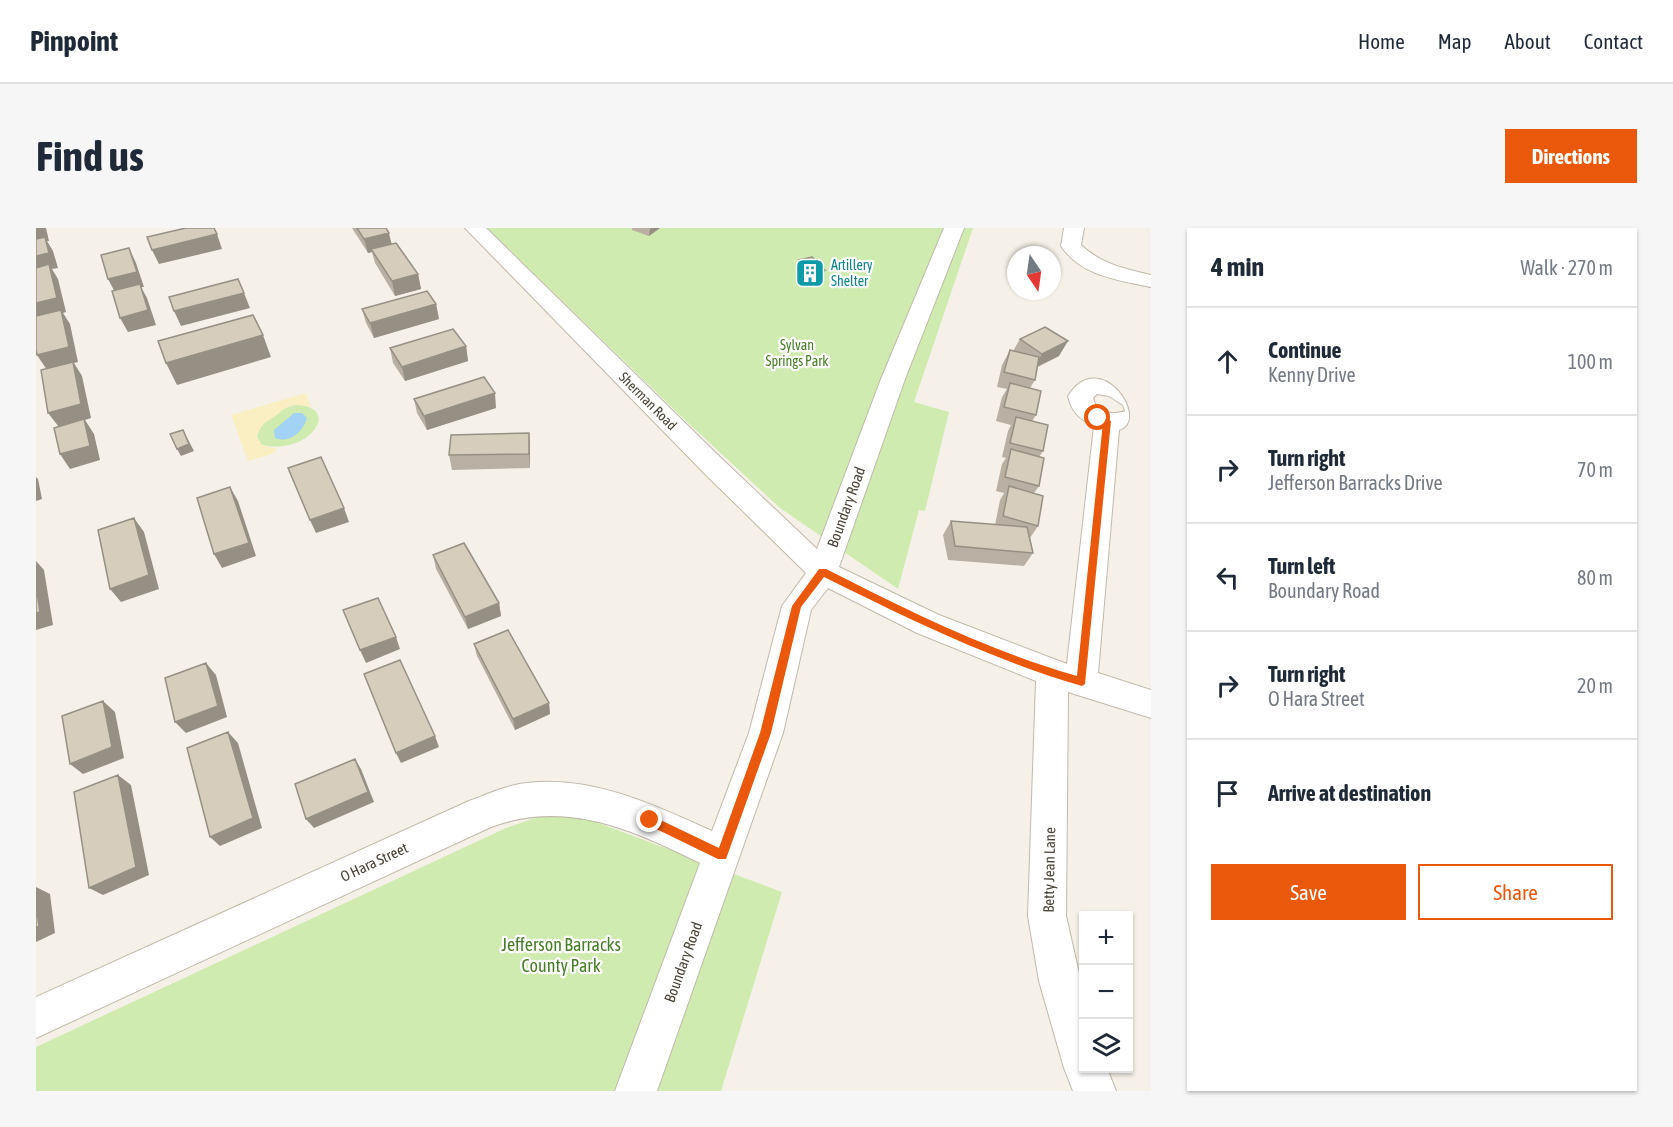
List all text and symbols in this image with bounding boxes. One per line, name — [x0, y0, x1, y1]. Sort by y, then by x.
text: Pinpoint — [30, 25, 118, 57]
text: Home — [1358, 29, 1405, 53]
text: Map — [1438, 29, 1472, 53]
text: About — [1505, 29, 1551, 53]
text: Contact — [1584, 29, 1643, 53]
button: Directions — [1505, 129, 1637, 183]
text: Find us — [36, 132, 144, 180]
north arrow — [1007, 246, 1061, 300]
text: 4 min — [1211, 252, 1264, 282]
text: Walk · 270 m — [1521, 256, 1613, 279]
building icon: Artillery Shelter — [794, 257, 826, 289]
place label: Artillery Shelter — [831, 257, 873, 289]
park label: Sylvan Springs Park — [766, 337, 828, 369]
text: Continue — [1268, 337, 1342, 363]
icon: ahead — [1211, 345, 1244, 378]
text: 100 m — [1568, 350, 1613, 373]
text: Kenny Drive — [1268, 363, 1356, 386]
street label: Sherman Road — [616, 369, 680, 433]
route start — [1084, 404, 1110, 430]
text: Turn right — [1268, 445, 1345, 471]
icon: right — [1211, 453, 1244, 486]
text: 70 m — [1577, 458, 1613, 481]
street label: Boundary Road — [824, 465, 868, 549]
text: Jefferson Barracks Drive — [1268, 471, 1443, 494]
text: Turn left — [1268, 553, 1335, 579]
icon: left — [1211, 561, 1244, 594]
text: 80 m — [1577, 566, 1613, 589]
text: Boundary Road — [1268, 579, 1380, 602]
text: Turn right — [1268, 661, 1345, 687]
icon: right — [1211, 669, 1244, 702]
text: 20 m — [1577, 674, 1613, 697]
text: O Hara Street — [1268, 687, 1365, 710]
icon: arrive — [1211, 777, 1244, 810]
text: Arrive at destination — [1268, 780, 1431, 806]
route end — [636, 806, 662, 832]
street label: Betty Jean Lane — [1040, 827, 1058, 913]
street label: O Hara Street — [338, 839, 410, 885]
button: Save — [1211, 864, 1406, 920]
button: Share — [1418, 864, 1613, 920]
map controls — [1079, 911, 1133, 1073]
button: + — [1079, 911, 1133, 965]
street label: Boundary Road — [661, 920, 705, 1004]
park label: Jefferson Barracks County Park — [501, 934, 621, 976]
button: − — [1079, 965, 1133, 1019]
button: layers — [1079, 1019, 1133, 1073]

